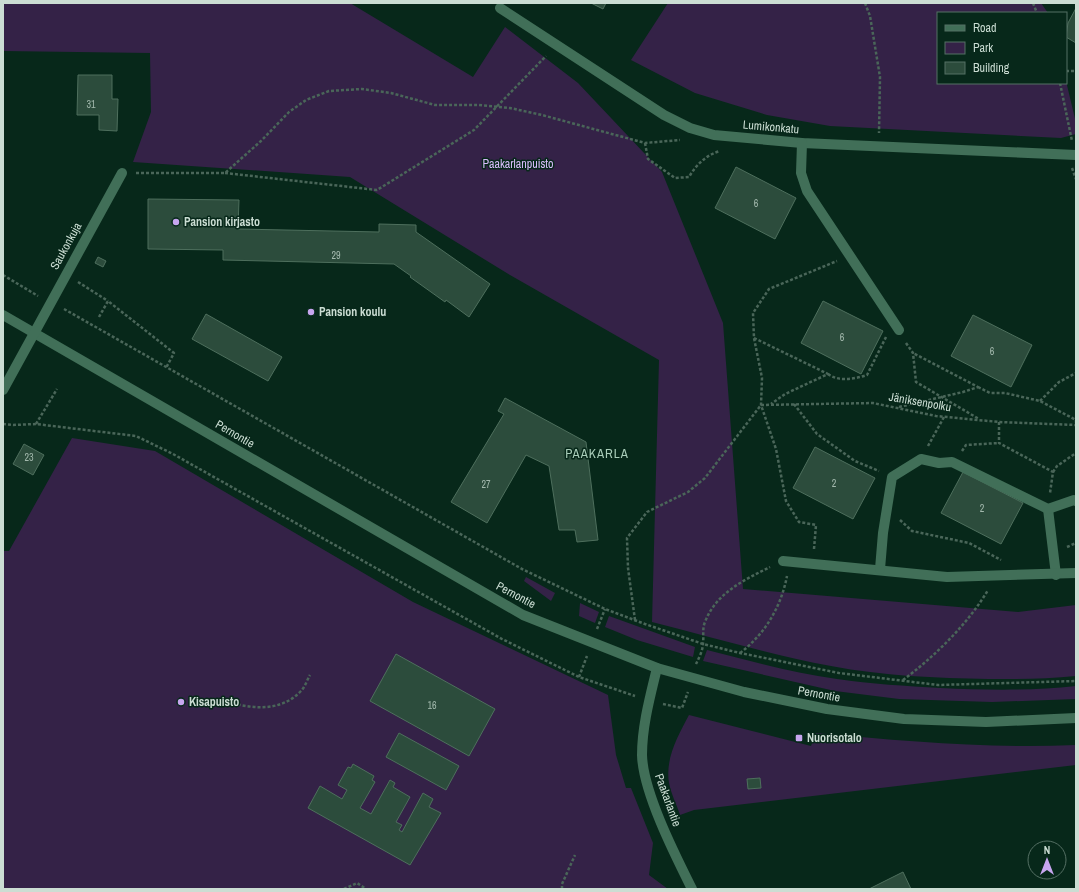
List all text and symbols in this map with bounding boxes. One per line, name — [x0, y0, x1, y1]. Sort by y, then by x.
legend — [937, 12, 1067, 84]
text: Road — [973, 20, 997, 36]
text: Park — [973, 40, 993, 56]
text: Building — [973, 60, 1010, 76]
house number: 31 — [86, 98, 96, 111]
street label: Lumikonkatu — [742, 117, 800, 137]
park label: Paakarlanpuisto — [482, 156, 554, 172]
house number: 6 — [754, 197, 759, 210]
place label: Pansion kirjasto — [184, 214, 260, 230]
marker: Pansion kirjasto — [171, 217, 181, 227]
street label: Saukonkuja — [47, 219, 86, 272]
house number: 29 — [331, 249, 341, 262]
place label: Pansion koulu — [319, 304, 386, 320]
marker: Pansion koulu — [306, 307, 316, 317]
house number: 6 — [840, 331, 845, 344]
house number: 6 — [990, 345, 995, 358]
street label: Jäniksenpolku — [888, 389, 952, 415]
street label: Pernontie — [213, 416, 257, 452]
district label: PAAKARLA — [565, 445, 629, 462]
house number: 23 — [24, 451, 34, 464]
house number: 2 — [832, 477, 837, 490]
house number: 27 — [481, 478, 491, 491]
house number: 2 — [980, 502, 985, 515]
street label: Pernontie — [493, 578, 539, 612]
street label: Pernontie — [797, 682, 841, 706]
place label: Kisapuisto — [189, 694, 239, 710]
marker: Kisapuisto — [176, 697, 186, 707]
house number: 16 — [427, 699, 437, 712]
place label: Nuorisotalo — [807, 730, 862, 746]
marker: Nuorisotalo — [794, 733, 804, 743]
street label: Paakarlantie — [651, 771, 685, 829]
north arrow — [1027, 840, 1067, 880]
text: N — [1044, 843, 1050, 857]

